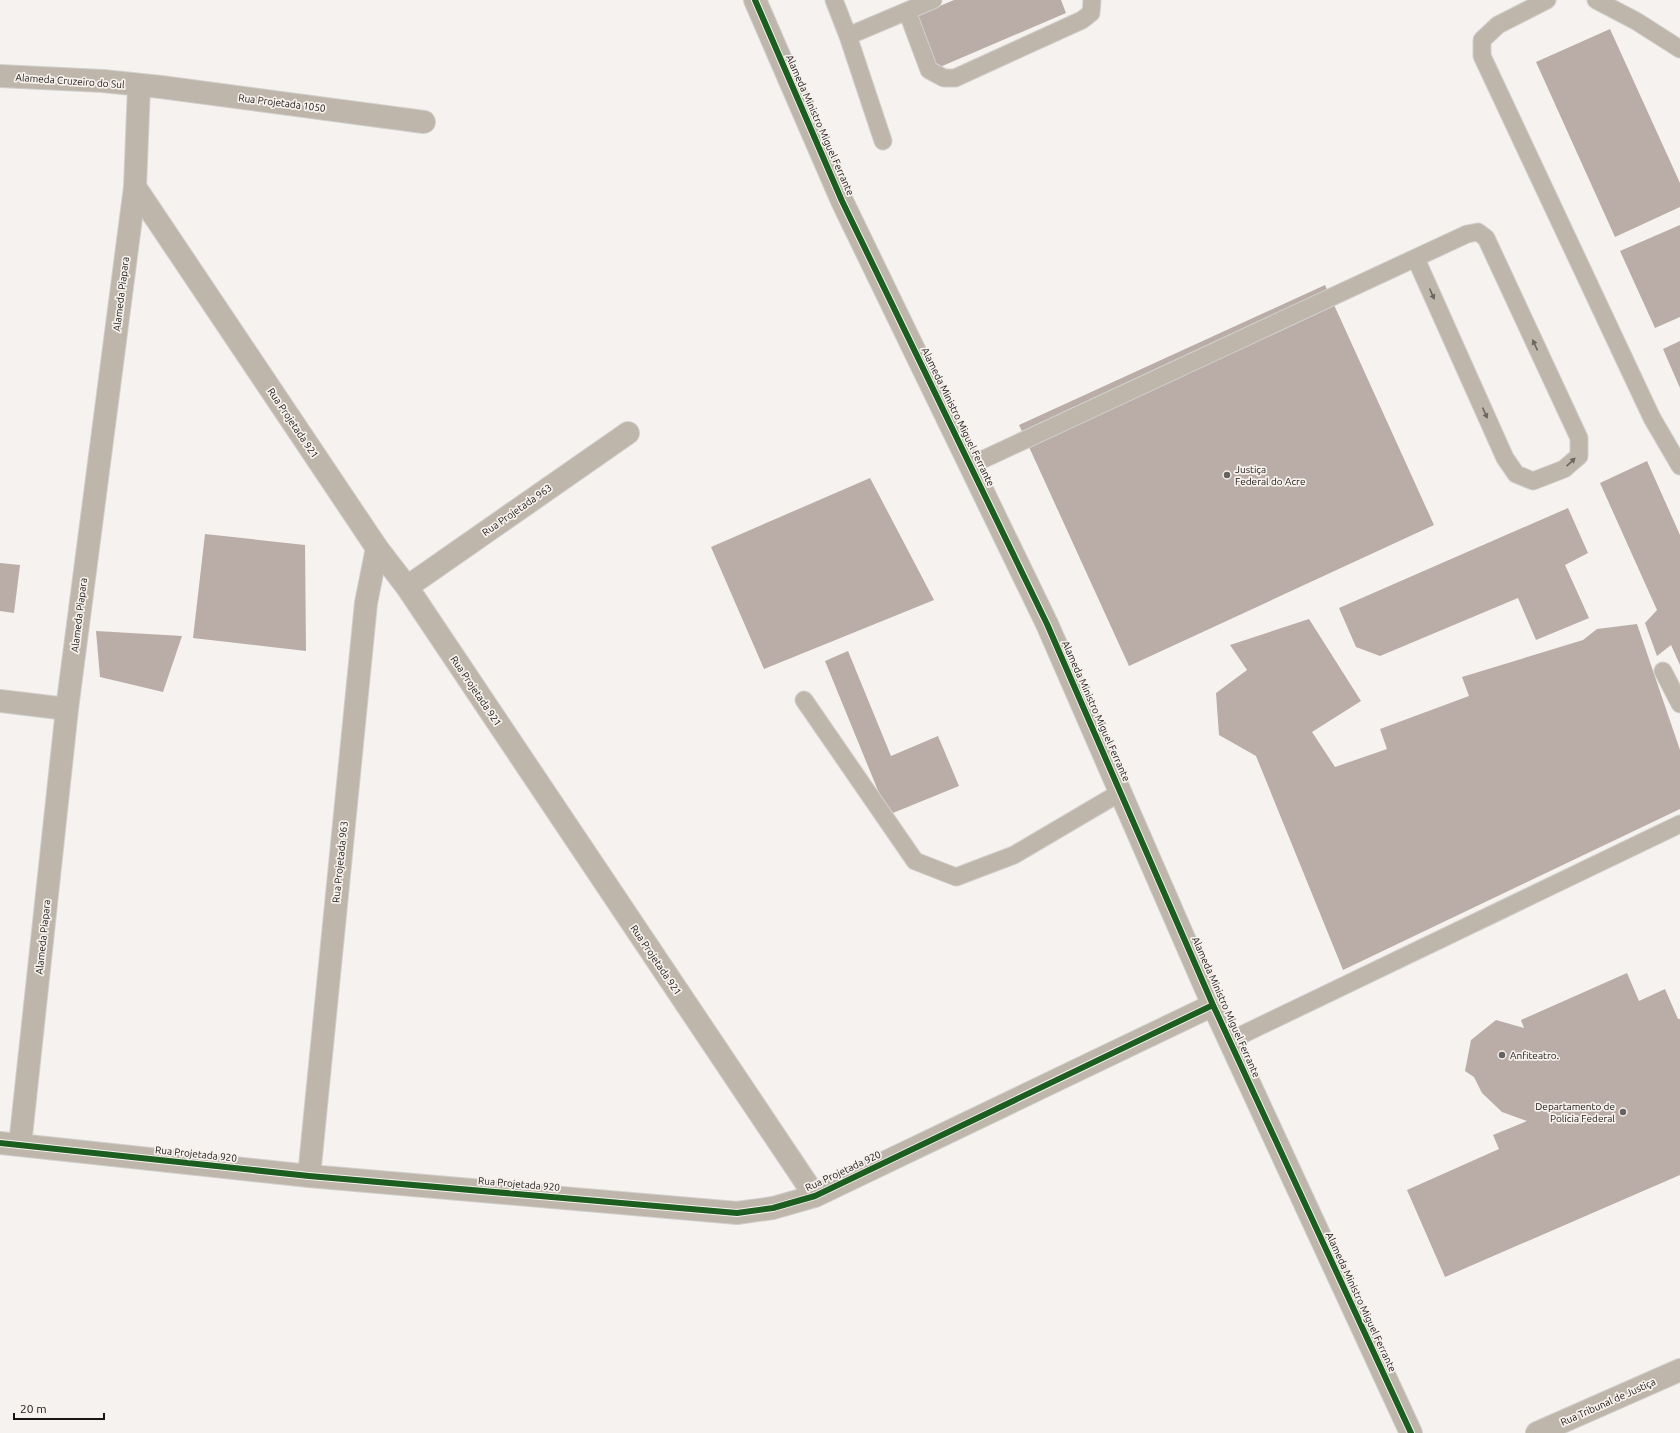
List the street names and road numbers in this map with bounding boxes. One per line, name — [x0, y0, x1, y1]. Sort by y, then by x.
street label: Alameda Ministro Miguel Ferrante — [784, 53, 856, 197]
street label: Alameda Cruzeiro do Sul — [15, 72, 125, 90]
street label: Rua Projetada 1050 — [238, 92, 327, 114]
street label: Alameda Piapara — [111, 256, 131, 332]
street label: Alameda Ministro Miguel Ferrante — [920, 346, 996, 488]
street label: Rua Projetada 921 — [265, 386, 321, 460]
street label: Rua Projetada 963 — [480, 482, 554, 538]
street label: Alameda Piapara — [69, 577, 89, 653]
street label: Alameda Ministro Miguel Ferrante — [1060, 639, 1132, 783]
street label: Rua Projetada 921 — [448, 654, 504, 728]
street label: Rua Projetada 963 — [330, 821, 350, 903]
street label: Alameda Piapara — [34, 899, 52, 975]
street label: Rua Projetada 921 — [628, 923, 684, 997]
street label: Alameda Ministro Miguel Ferrante — [1190, 935, 1262, 1079]
street label: Rua Projetada 920 — [155, 1144, 238, 1164]
street label: Rua Projetada 920 — [803, 1148, 883, 1193]
street label: Rua Projetada 920 — [478, 1175, 561, 1193]
street label: Alameda Ministro Miguel Ferrante — [1324, 1230, 1398, 1374]
street label: Rua Tribunal de Justiça — [1559, 1376, 1657, 1428]

